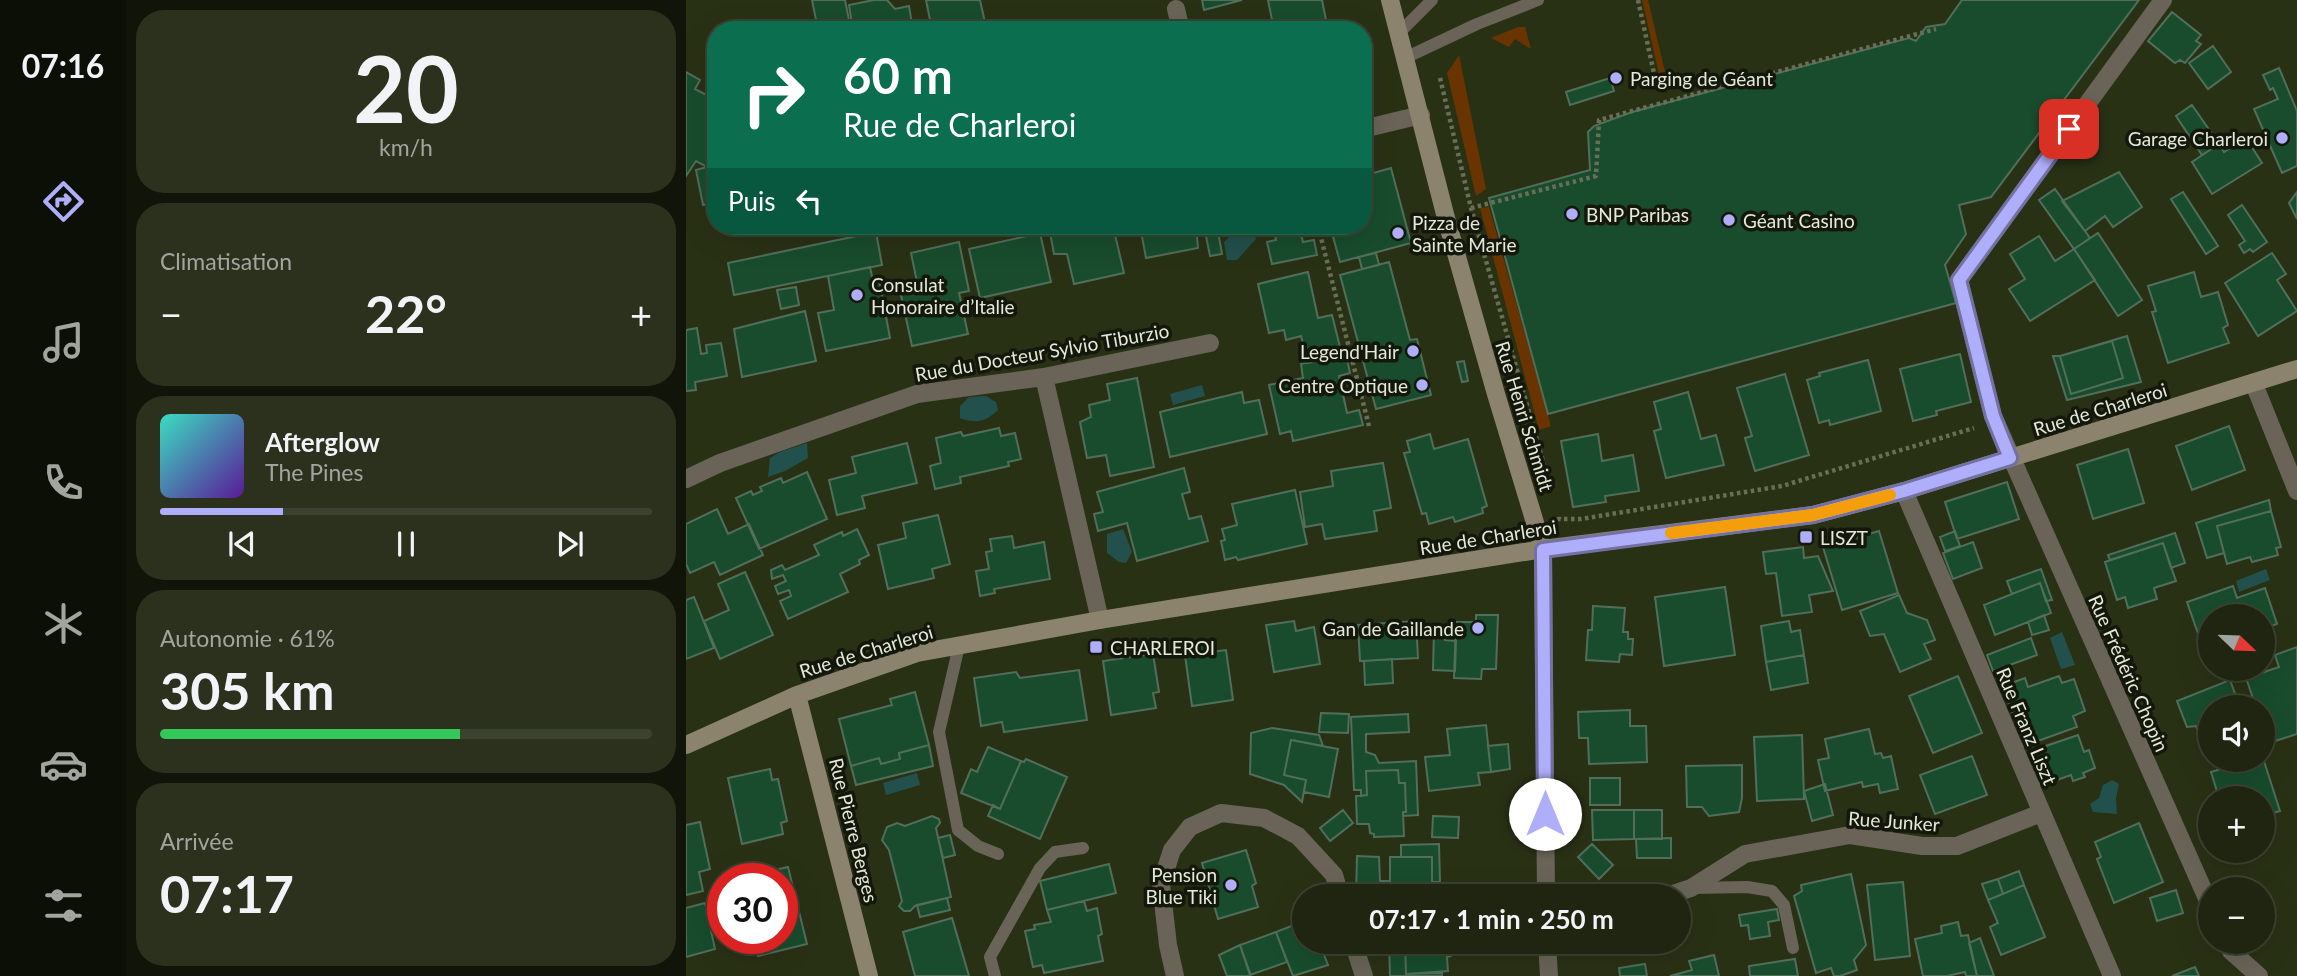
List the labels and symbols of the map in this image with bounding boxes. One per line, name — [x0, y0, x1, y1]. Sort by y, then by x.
place label: Parging de Géant — [1630, 67, 1773, 90]
marker: Parging de Géant — [1608, 70, 1624, 86]
pin — [2039, 99, 2099, 159]
place label: Garage Charleroi — [2128, 127, 2268, 150]
marker: Garage Charleroi — [2274, 130, 2290, 146]
place label: BNP Paribas — [1586, 203, 1689, 226]
marker: BNP Paribas — [1564, 206, 1580, 222]
place label: Géant Casino — [1743, 209, 1855, 232]
place label: Pizza de Sainte Marie — [1412, 211, 1517, 256]
marker: Géant Casino — [1721, 212, 1737, 228]
marker: Pizza de Sainte Marie — [1390, 225, 1406, 241]
place label: Consulat Honoraire d’Italie — [871, 273, 1015, 318]
marker: Consulat Honoraire d’Italie — [849, 287, 865, 303]
street label: Rue du Docteur Sylvio Tiburzio — [913, 318, 1171, 386]
street label: Rue Henri Schmidt — [1491, 338, 1559, 494]
place label: Legend'Hair — [1300, 340, 1399, 363]
marker: Legend'Hair — [1405, 343, 1421, 359]
place label: Centre Optique — [1278, 374, 1408, 397]
marker: Centre Optique — [1414, 377, 1430, 393]
street label: Rue de Charleroi — [2030, 378, 2170, 440]
street label: Rue de Charleroi — [1418, 515, 1558, 559]
place label: LISZT — [1820, 526, 1868, 549]
marker: LISZT — [1798, 529, 1814, 545]
street label: Rue Frédéric Chopin — [2084, 591, 2174, 755]
north arrow — [2198, 604, 2275, 681]
place label: Gan de Gaillande — [1322, 617, 1464, 640]
street label: Rue de Charleroi — [796, 620, 936, 682]
marker: Gan de Gaillande — [1470, 620, 1486, 636]
place label: CHARLEROI — [1110, 636, 1215, 659]
marker: CHARLEROI — [1088, 639, 1104, 655]
street label: Rue Franz Liszt — [1992, 664, 2062, 788]
street label: Rue Pierre Berges — [825, 755, 883, 905]
position arrow — [1508, 777, 1582, 851]
street label: Rue Junker — [1848, 806, 1941, 836]
speed limit sign: 30 — [707, 863, 798, 954]
place label: Pension Blue Tiki — [1146, 863, 1217, 908]
marker: Pension Blue Tiki — [1223, 877, 1239, 893]

